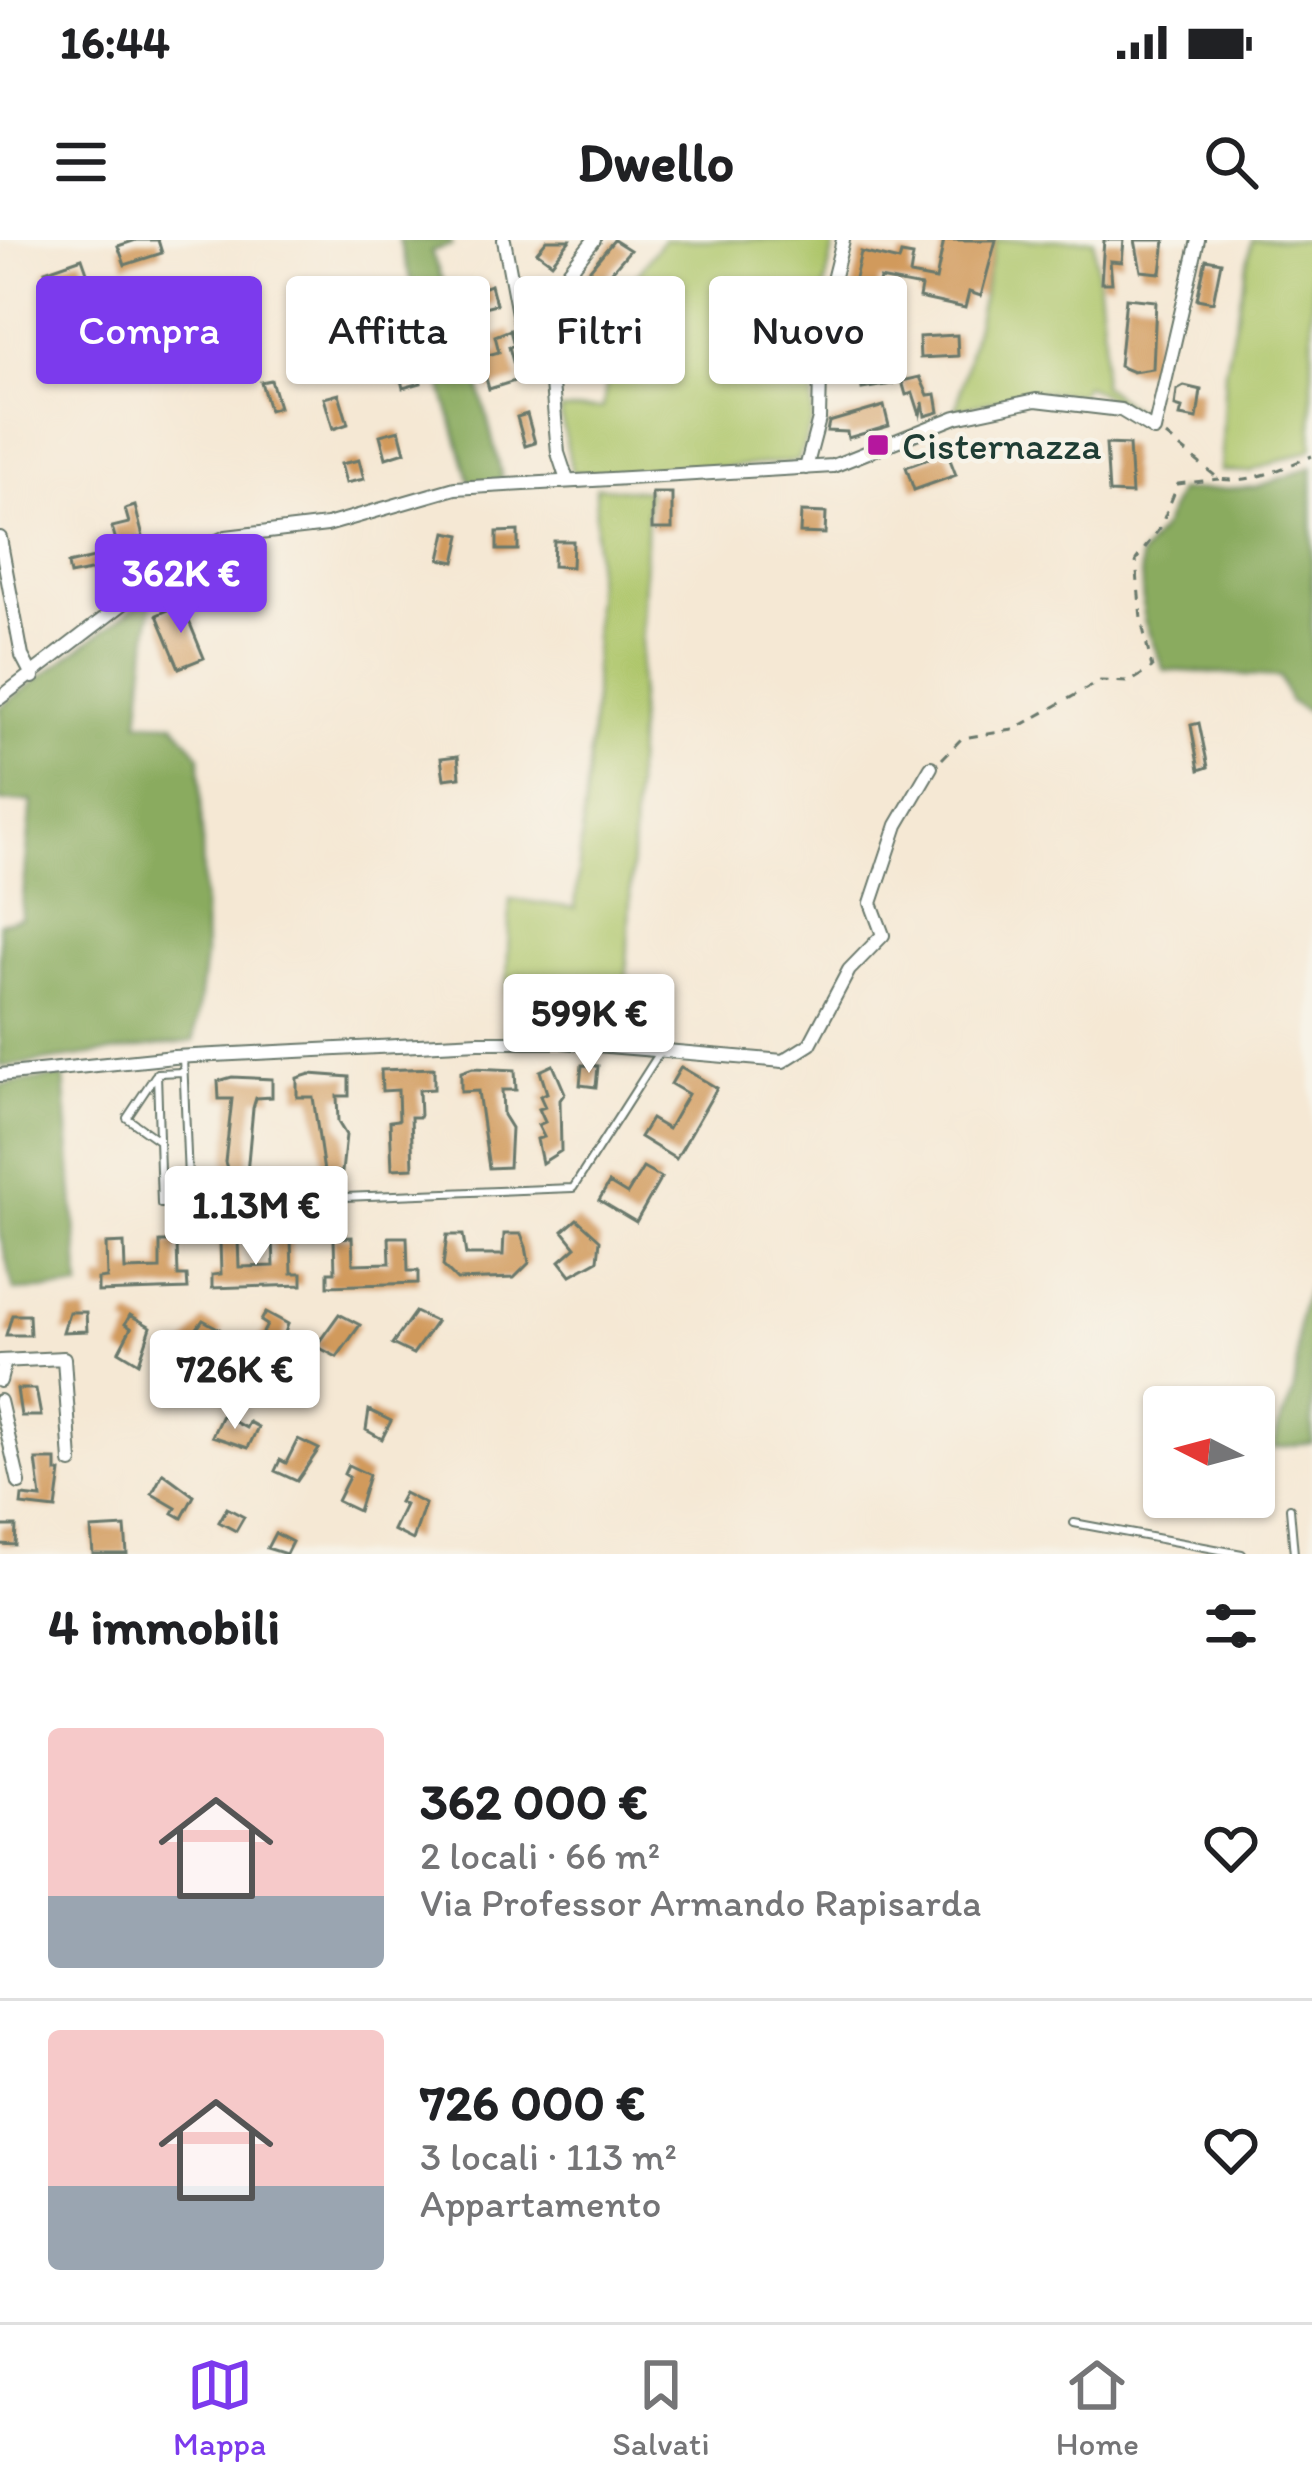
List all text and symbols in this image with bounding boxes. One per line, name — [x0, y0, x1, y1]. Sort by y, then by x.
text: 16:44 — [60, 15, 170, 69]
icon: menu — [48, 129, 114, 195]
icon: search — [1198, 129, 1264, 195]
text: Dwello — [578, 130, 734, 195]
chip: Compra — [36, 276, 262, 384]
chip: Affitta — [286, 276, 490, 384]
chip: Filtri — [514, 276, 685, 384]
chip: Nuovo — [709, 276, 907, 384]
place label: Cisternazza — [902, 422, 1101, 469]
marker: Cisternazza — [865, 432, 891, 458]
pin: 362K € — [83, 534, 279, 636]
text: 362K € — [122, 549, 240, 596]
pin: 599K € — [491, 974, 687, 1076]
text: 599K € — [530, 989, 648, 1036]
pin: 1.13M € — [145, 1166, 367, 1268]
text: 1.13M € — [192, 1181, 320, 1228]
pin: 726K € — [137, 1330, 333, 1432]
text: 726K € — [177, 1345, 293, 1392]
north arrow — [1143, 1386, 1275, 1518]
map controls — [1143, 1386, 1275, 1518]
icon: filters — [1198, 1593, 1264, 1659]
text: 4 immobili — [48, 1596, 280, 1657]
text: 362 000 € — [420, 1771, 648, 1832]
icon: home — [144, 1776, 288, 1920]
icon: heart — [1198, 1815, 1264, 1881]
text: 2 locali · 66 m² — [420, 1832, 660, 1879]
text: Via Professor Armando Rapisarda — [420, 1879, 981, 1926]
text: 726 000 € — [420, 2072, 645, 2133]
icon: home — [144, 2078, 288, 2222]
icon: heart — [1198, 2117, 1264, 2183]
text: 3 locali · 113 m² — [420, 2133, 677, 2180]
text: Appartamento — [420, 2180, 661, 2227]
tab: Mappa — [173, 2352, 266, 2463]
tab: Salvati — [612, 2352, 710, 2463]
tab: Home — [1056, 2352, 1139, 2463]

